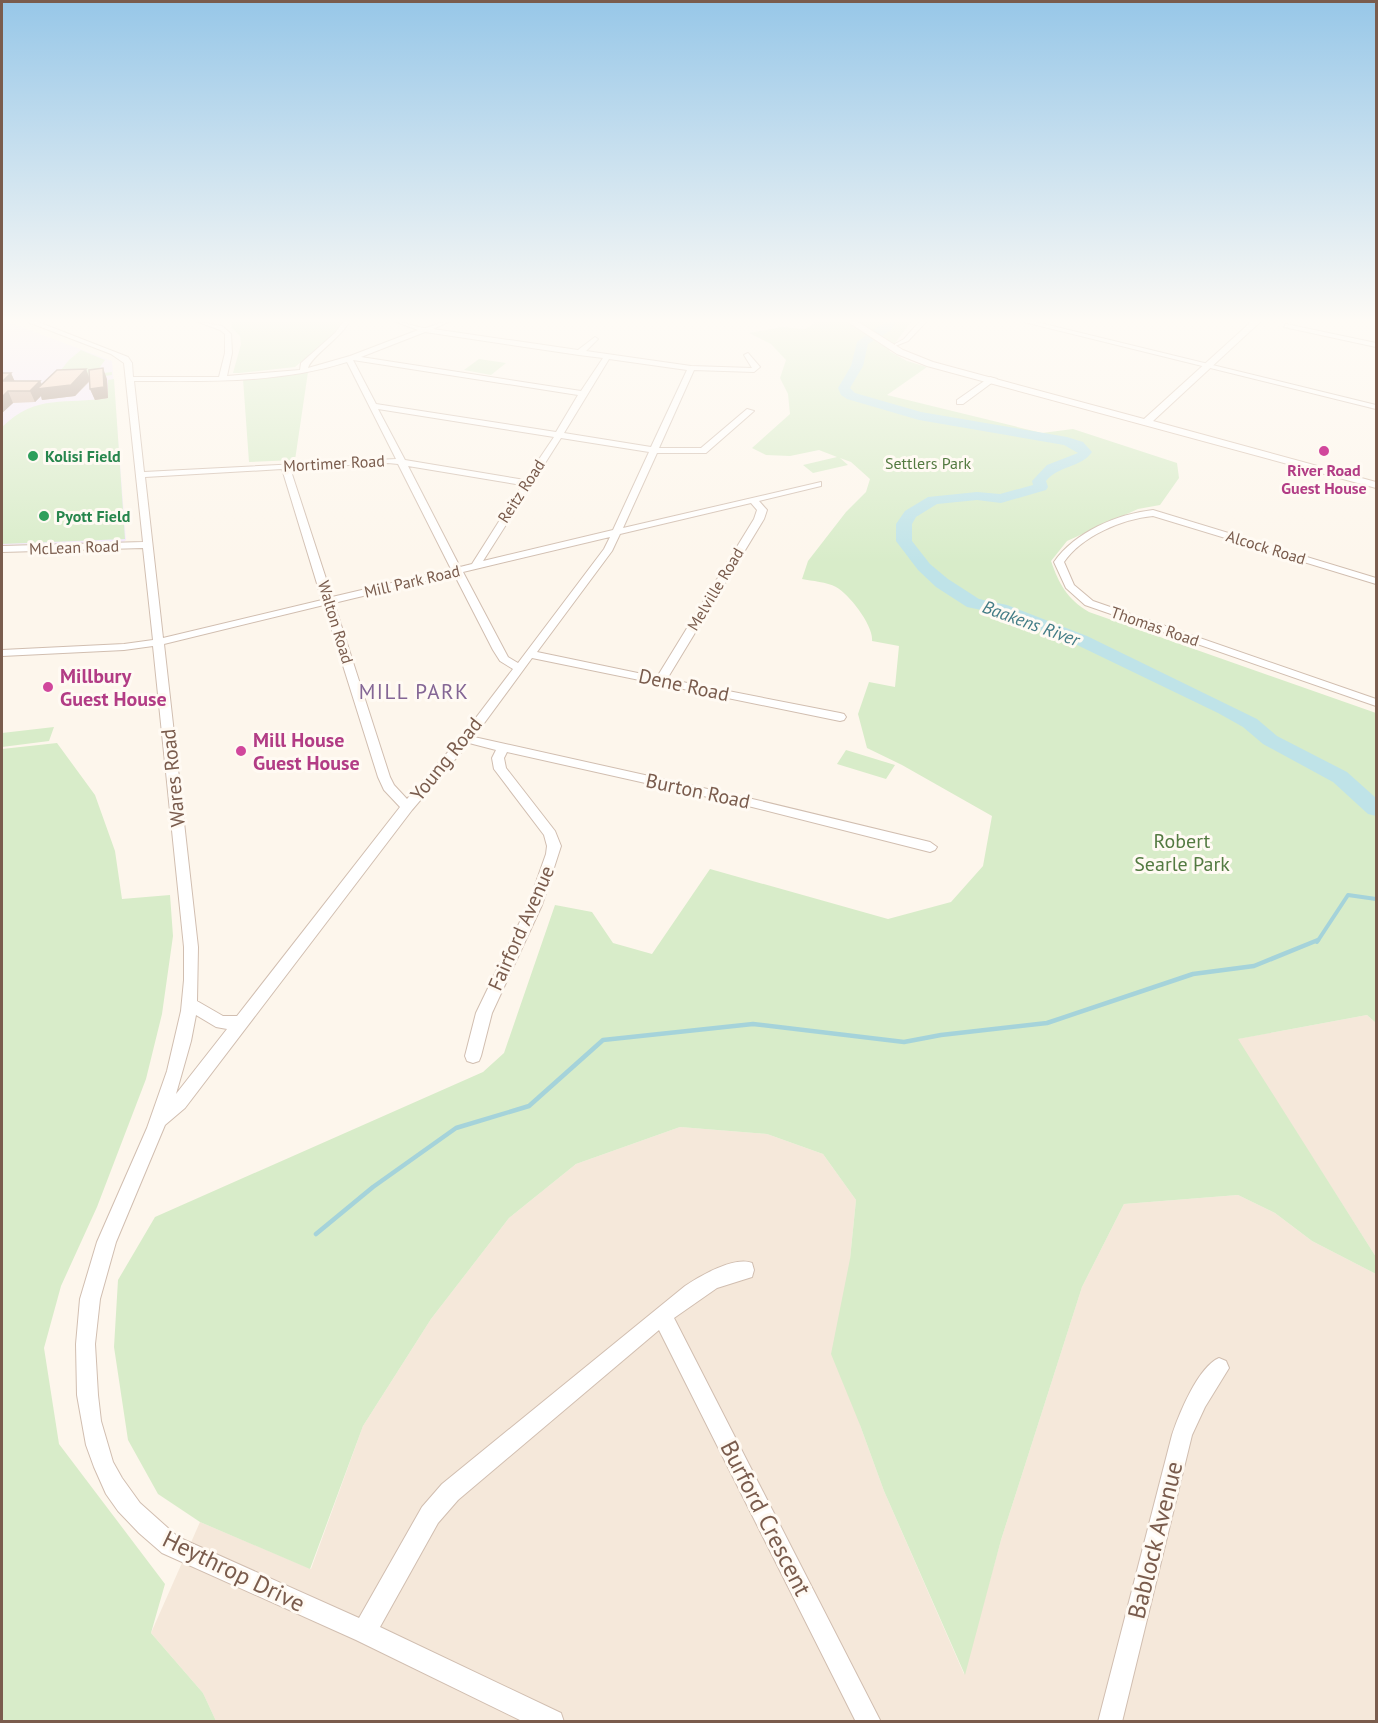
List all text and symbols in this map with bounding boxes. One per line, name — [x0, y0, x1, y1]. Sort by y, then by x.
marker: River Road Guest House — [1317, 444, 1331, 458]
place label: Kolisi Field — [45, 446, 121, 466]
marker: Kolisi Field — [26, 449, 40, 463]
street label: Mortimer Road — [283, 450, 385, 476]
park label: Settlers Park — [885, 453, 971, 473]
street label: Reitz Road — [493, 456, 549, 526]
place label: River Road Guest House — [1281, 460, 1367, 498]
place label: Pyott Field — [56, 506, 130, 526]
marker: Pyott Field — [37, 509, 51, 523]
street label: Alcock Road — [1224, 525, 1308, 569]
street label: McLean Road — [29, 535, 119, 559]
street label: Melville Road — [682, 544, 748, 634]
street label: Mill Park Road — [362, 560, 462, 602]
street label: Walton Road — [314, 578, 358, 666]
water label: Baakens River — [979, 595, 1084, 652]
street label: Thomas Road — [1108, 602, 1202, 650]
place label: Millbury Guest House — [60, 663, 167, 712]
street label: Dene Road — [636, 663, 732, 707]
district label: MILL PARK — [359, 678, 469, 705]
marker: Millbury Guest House — [41, 680, 55, 694]
street label: Young Road — [404, 712, 488, 806]
place label: Mill House Guest House — [253, 727, 360, 776]
street label: Wares Road — [155, 728, 191, 828]
marker: Mill House Guest House — [234, 744, 248, 758]
street label: Burton Road — [644, 767, 752, 815]
park label: Robert Searle Park — [1134, 828, 1230, 877]
street label: Fairford Avenue — [482, 861, 560, 995]
street label: Burford Crescent — [714, 1435, 818, 1601]
street label: Bablock Avenue — [1120, 1458, 1190, 1622]
street label: Heythrop Drive — [158, 1523, 310, 1619]

